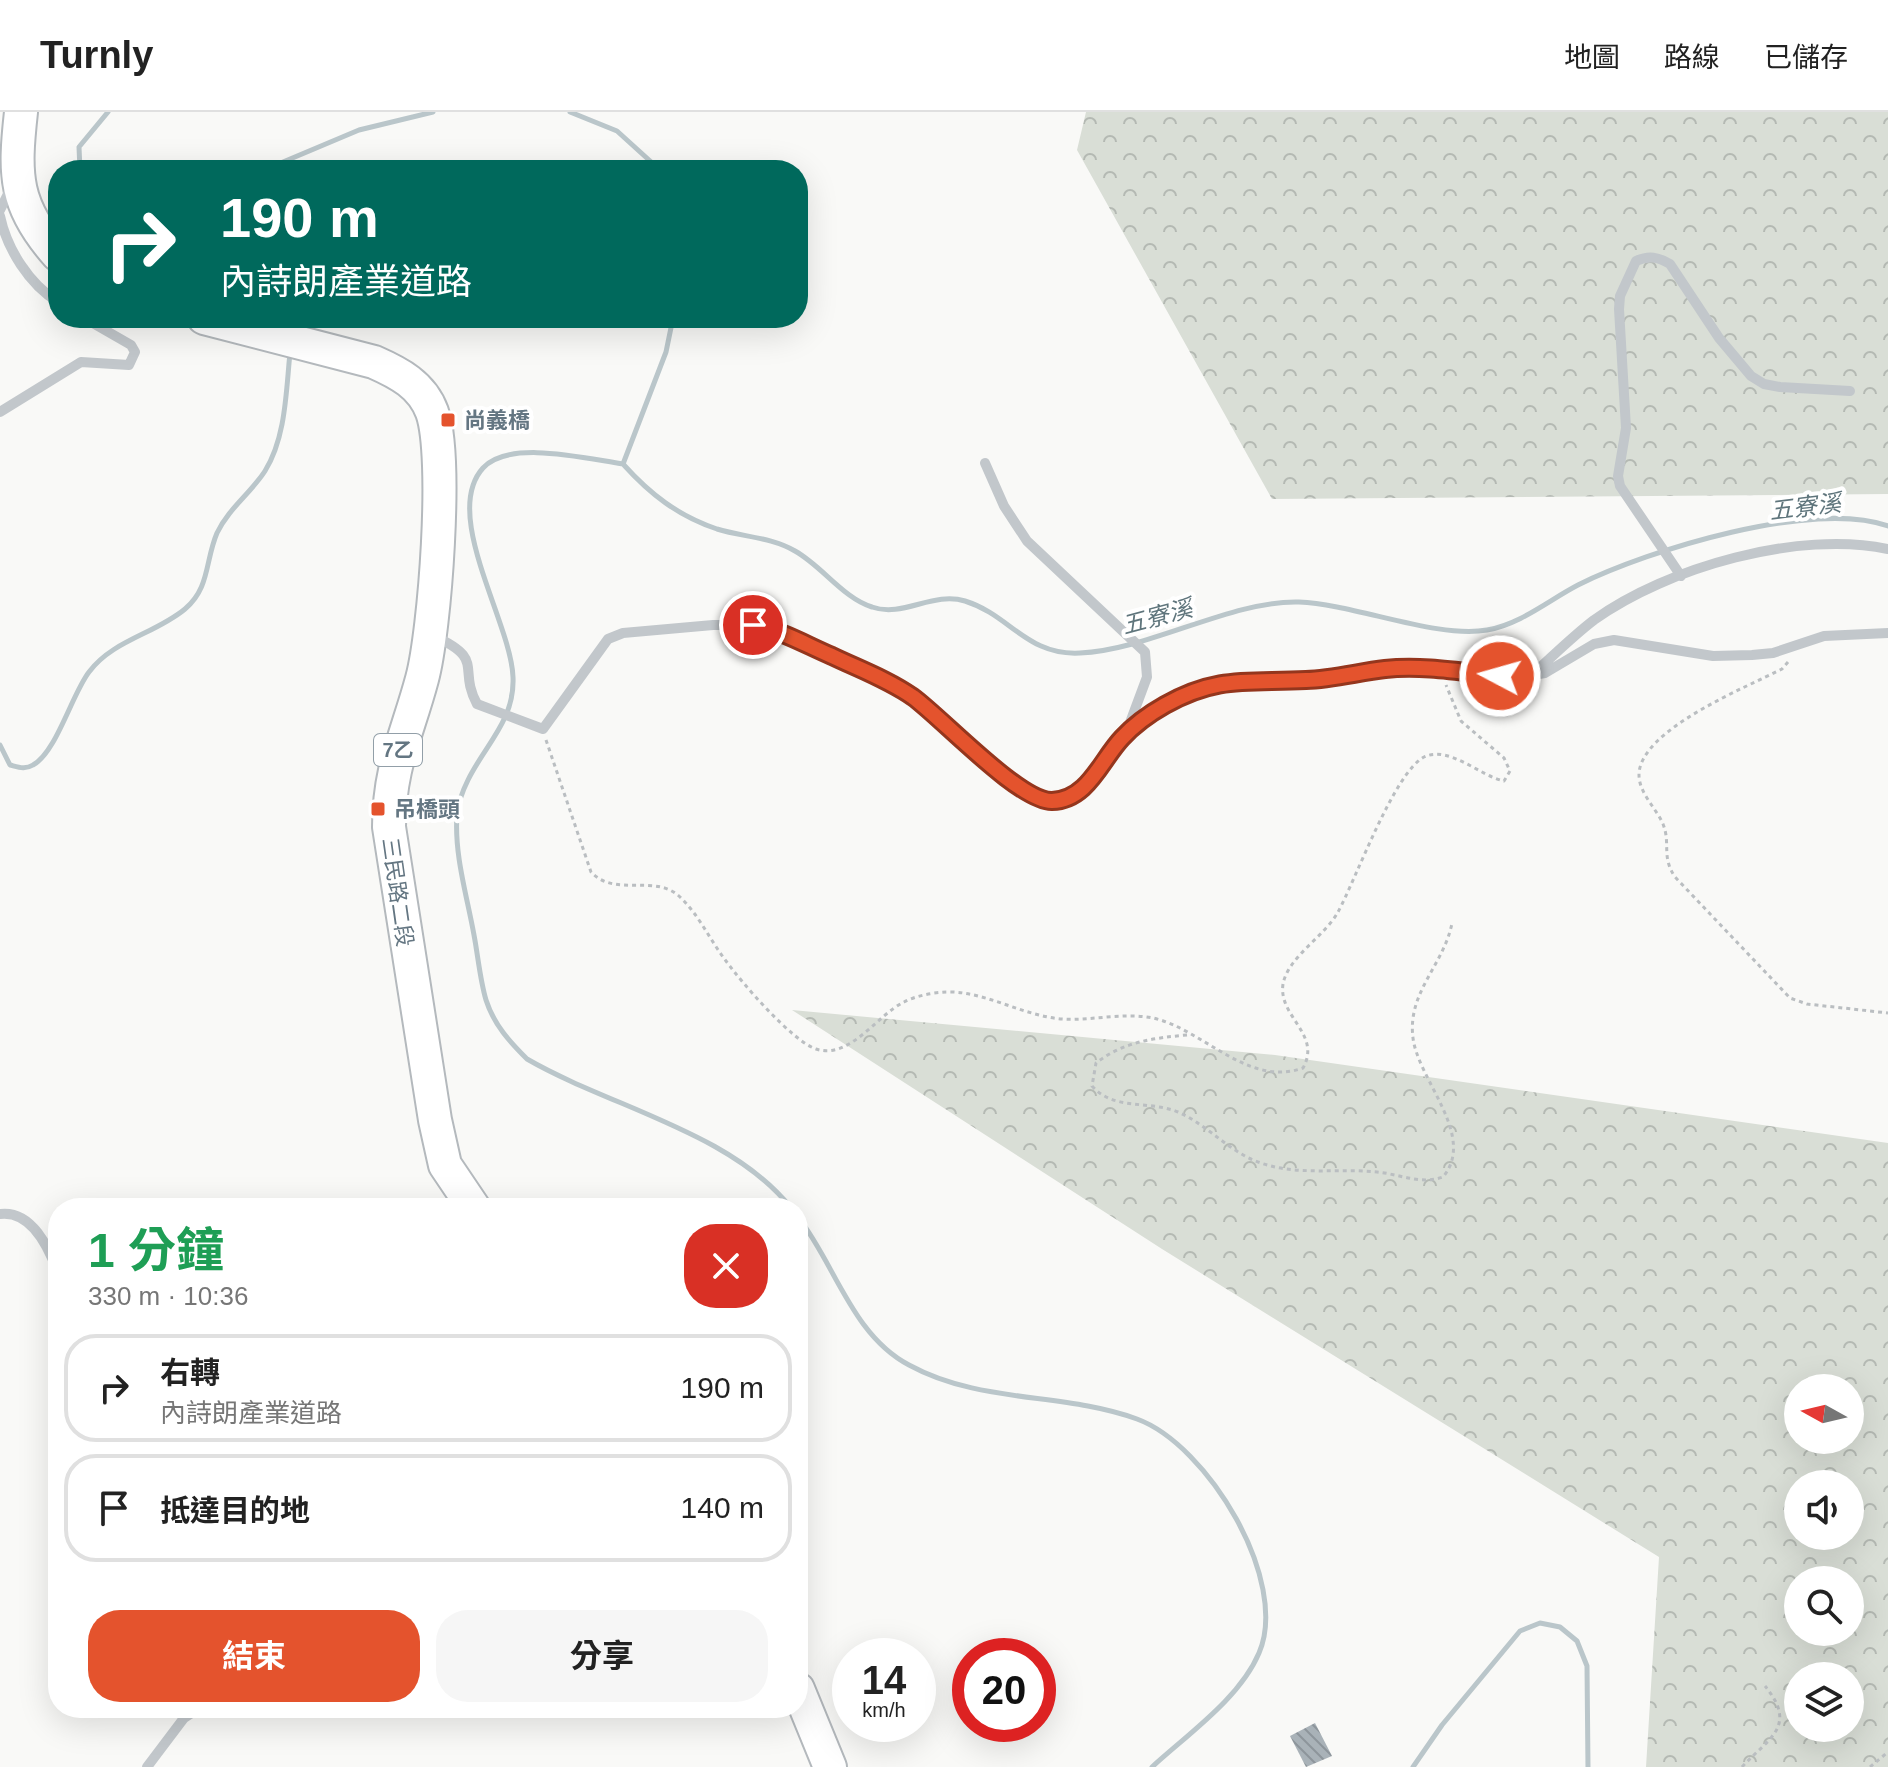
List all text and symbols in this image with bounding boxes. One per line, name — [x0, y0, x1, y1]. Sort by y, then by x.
text: Turnly — [40, 34, 153, 76]
text: 地圖 — [1564, 42, 1620, 73]
text: 路線 — [1664, 42, 1720, 73]
text: 已儲存 — [1764, 42, 1848, 73]
text: 190 m — [220, 186, 379, 249]
icon: right — [88, 192, 192, 296]
text: 內詩朗產業道路 — [220, 261, 472, 302]
place label: 尚義橋 — [464, 408, 530, 433]
marker: 尚義橋 — [439, 411, 457, 429]
water label: 五寮溪 — [1768, 488, 1845, 524]
pin — [719, 591, 787, 659]
water label: 五寮溪 — [1119, 593, 1198, 639]
icon: arrive — [731, 603, 775, 647]
position arrow — [1458, 634, 1542, 718]
road number: 7乙 — [374, 734, 422, 766]
place label: 吊橋頭 — [394, 797, 460, 822]
marker: 吊橋頭 — [369, 800, 387, 818]
street label: 三民路二段 — [377, 836, 418, 948]
text: 1 分鐘 — [88, 1224, 224, 1277]
button: close — [684, 1224, 768, 1308]
text: 330 m · 10:36 — [88, 1281, 248, 1311]
text: 右轉 — [160, 1356, 220, 1389]
icon: right — [92, 1366, 136, 1410]
text: 190 m — [681, 1371, 764, 1404]
north arrow — [1784, 1374, 1864, 1454]
map controls — [1784, 1374, 1864, 1742]
text: 內詩朗產業道路 — [160, 1398, 342, 1428]
button: sound — [1784, 1470, 1864, 1550]
icon: arrive — [92, 1486, 136, 1530]
text: 140 m — [681, 1491, 764, 1524]
text: 抵達目的地 — [160, 1494, 310, 1527]
button: search — [1784, 1566, 1864, 1646]
button: 結束 — [88, 1610, 420, 1702]
button: 分享 — [436, 1610, 768, 1702]
speed limit sign: 20 — [952, 1638, 1056, 1742]
text: 14 — [862, 1658, 906, 1702]
button: layers — [1784, 1662, 1864, 1742]
text: km/h — [862, 1699, 906, 1721]

